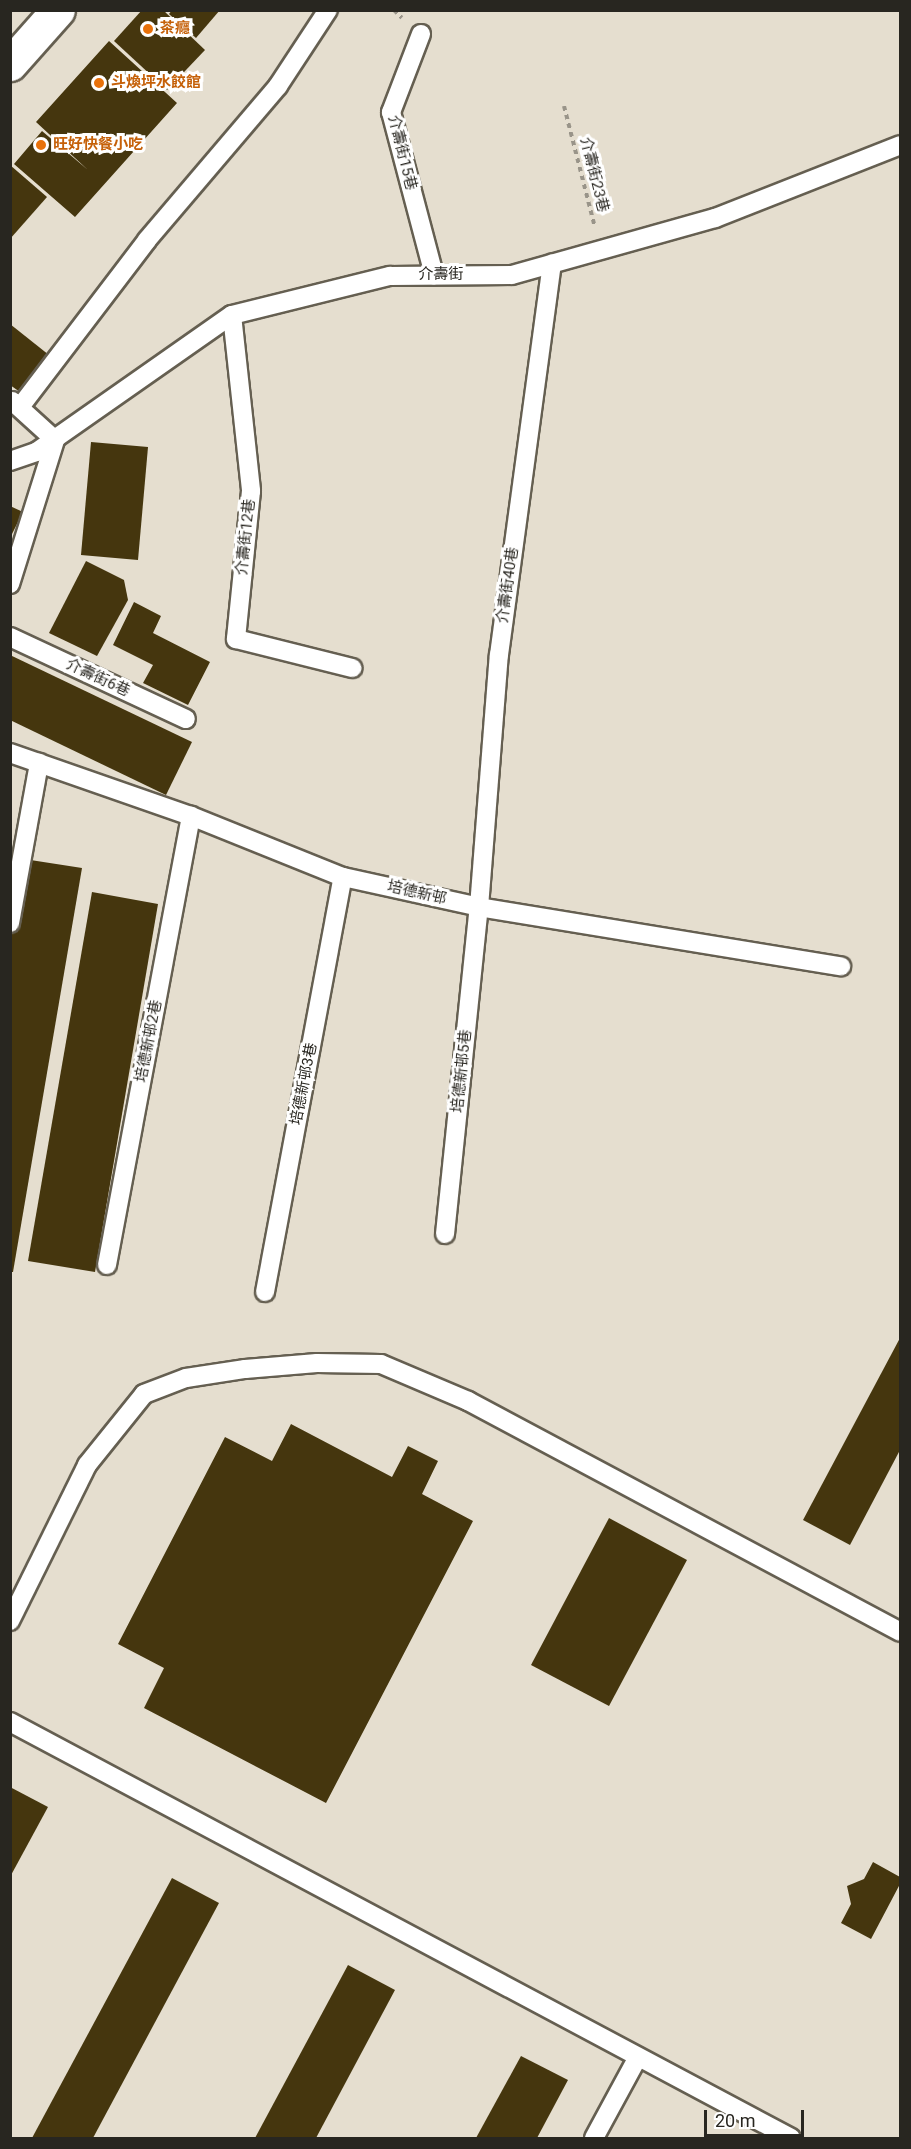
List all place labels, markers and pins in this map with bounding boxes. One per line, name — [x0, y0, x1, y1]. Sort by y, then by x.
place label: 茶癮 — [160, 20, 190, 38]
marker: 茶癮 — [141, 22, 155, 36]
place label: 斗煥坪水餃館 — [111, 74, 201, 92]
marker: 斗煥坪水餃館 — [92, 76, 106, 90]
place label: 旺好快餐小吃 — [53, 136, 143, 154]
marker: 旺好快餐小吃 — [34, 138, 48, 152]

